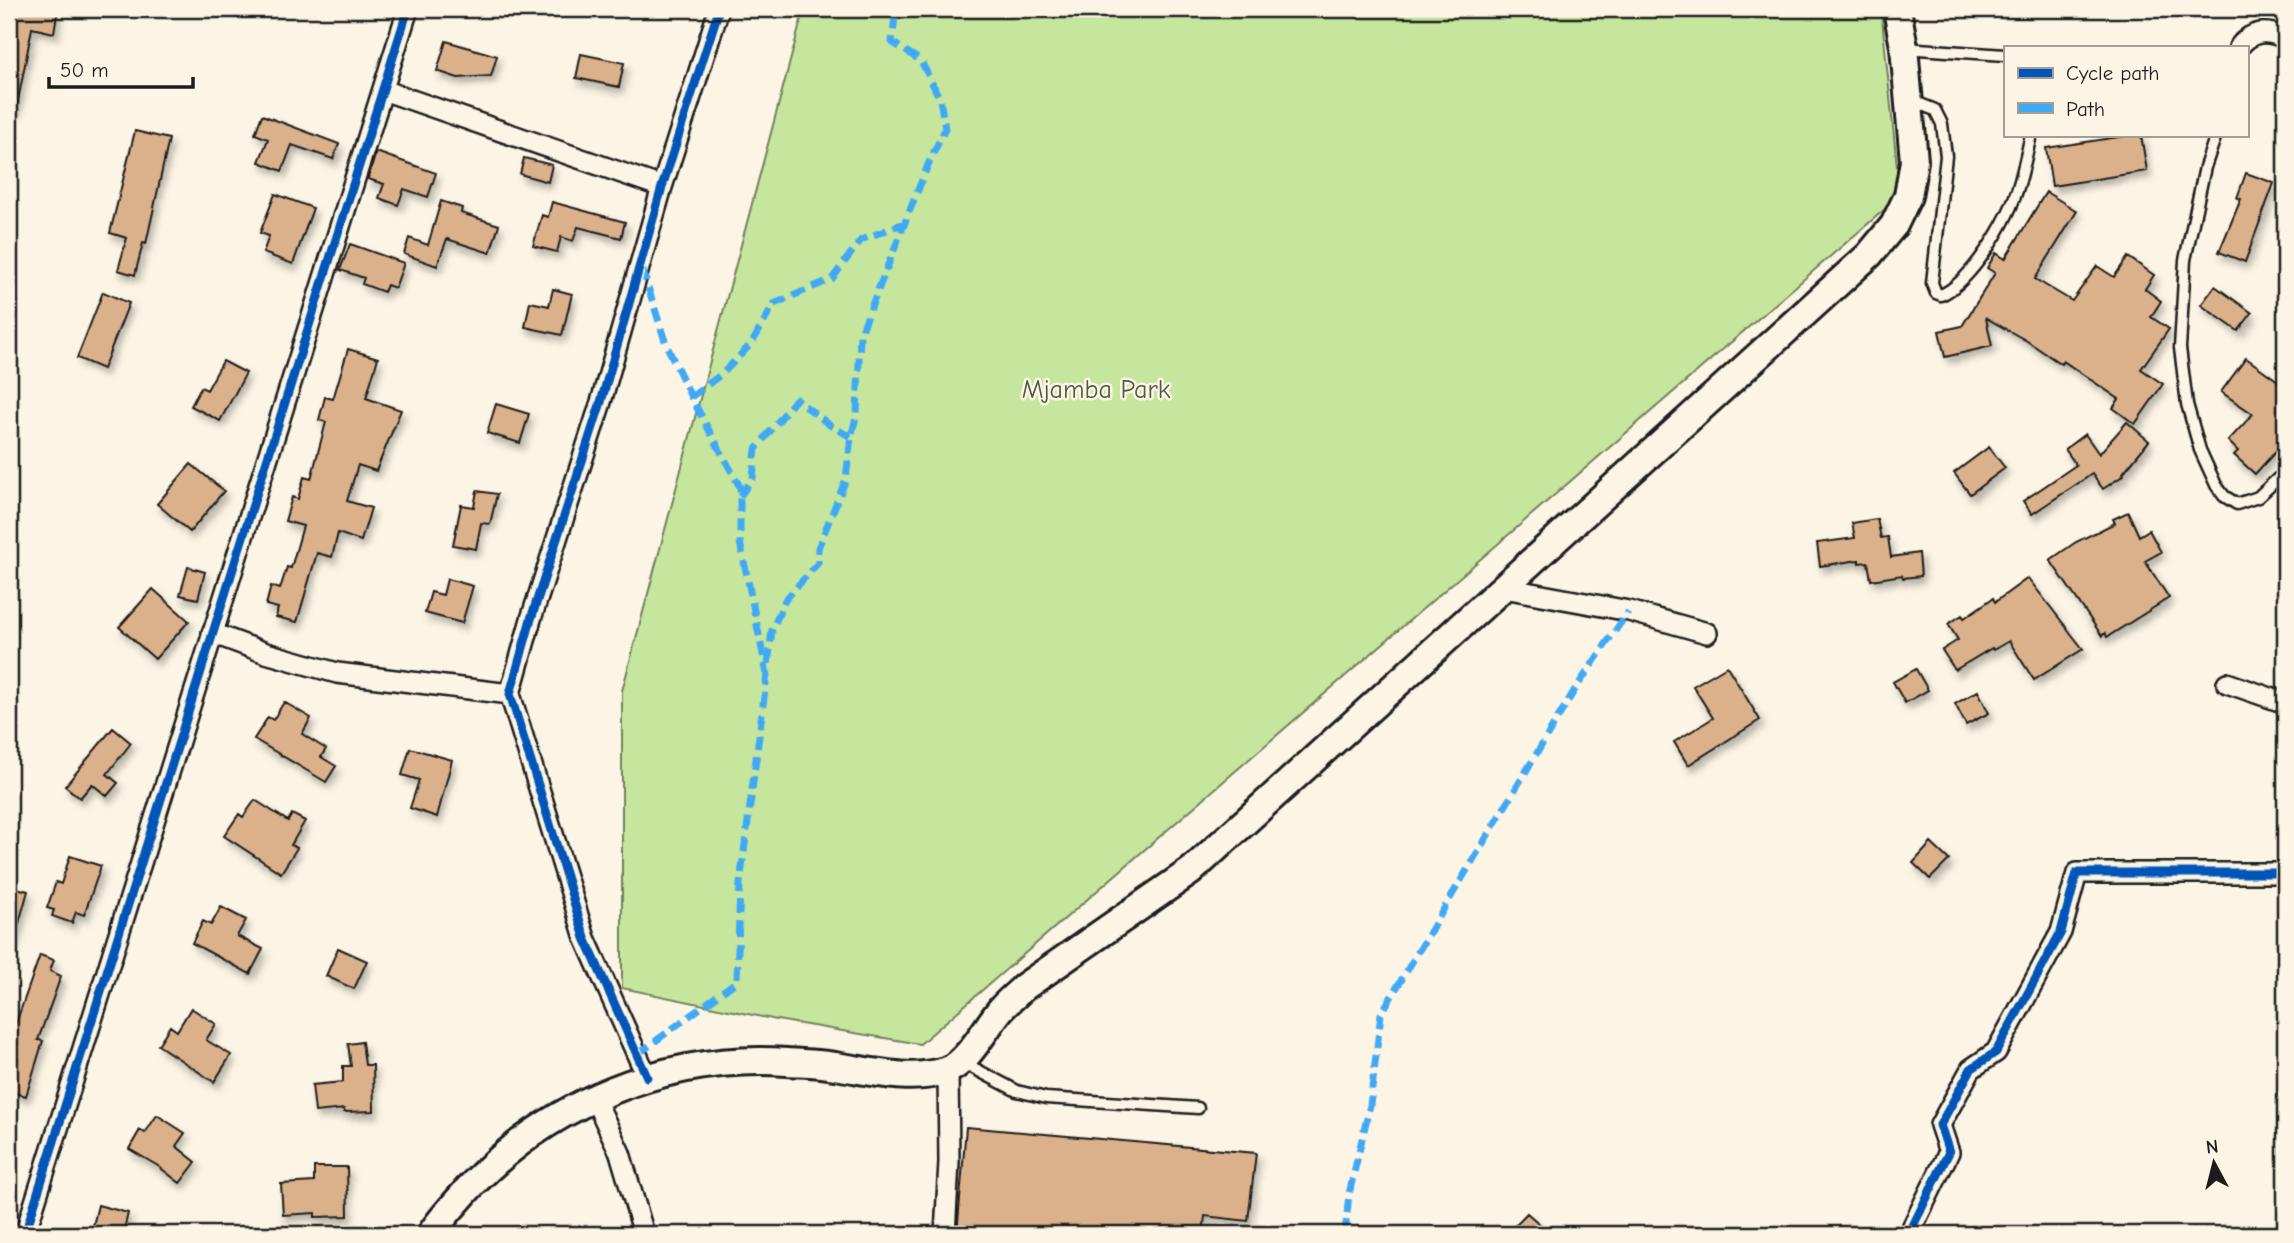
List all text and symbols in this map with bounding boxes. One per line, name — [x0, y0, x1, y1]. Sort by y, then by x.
scale bar — [49, 46, 192, 90]
legend — [2004, 46, 2248, 136]
text: 50 m — [60, 58, 109, 82]
text: Cycle path — [2066, 61, 2159, 85]
text: Path — [2066, 97, 2105, 121]
park label: Mjamba Park — [1022, 375, 1171, 405]
north arrow — [2178, 1128, 2248, 1198]
text: N — [2205, 1135, 2220, 1159]

